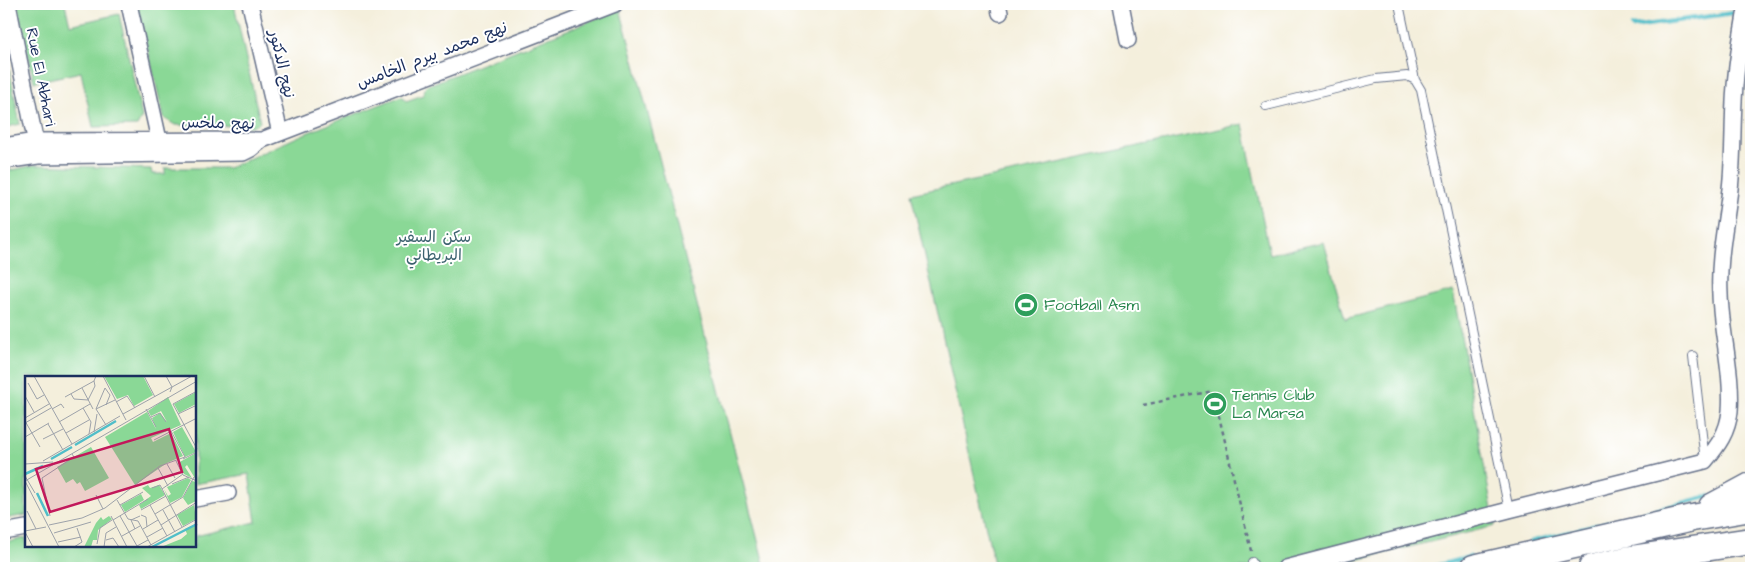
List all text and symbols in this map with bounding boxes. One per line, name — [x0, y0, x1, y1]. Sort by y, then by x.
street label: نهج محمد بيرم الخامس — [353, 16, 511, 95]
street label: Rue El Abhari — [21, 26, 61, 129]
street label: نهج الدكتور — [263, 26, 301, 100]
street label: نهج ملخس — [181, 111, 255, 135]
park label: سكن السفير البريطاني — [395, 226, 471, 269]
sports icon: Football Asm — [1013, 292, 1039, 318]
place label: Football Asm — [1044, 294, 1139, 316]
inset map — [25, 376, 196, 547]
place label: Tennis Club La Marsa — [1232, 384, 1314, 424]
sports icon: Tennis Club La Marsa — [1202, 391, 1228, 417]

